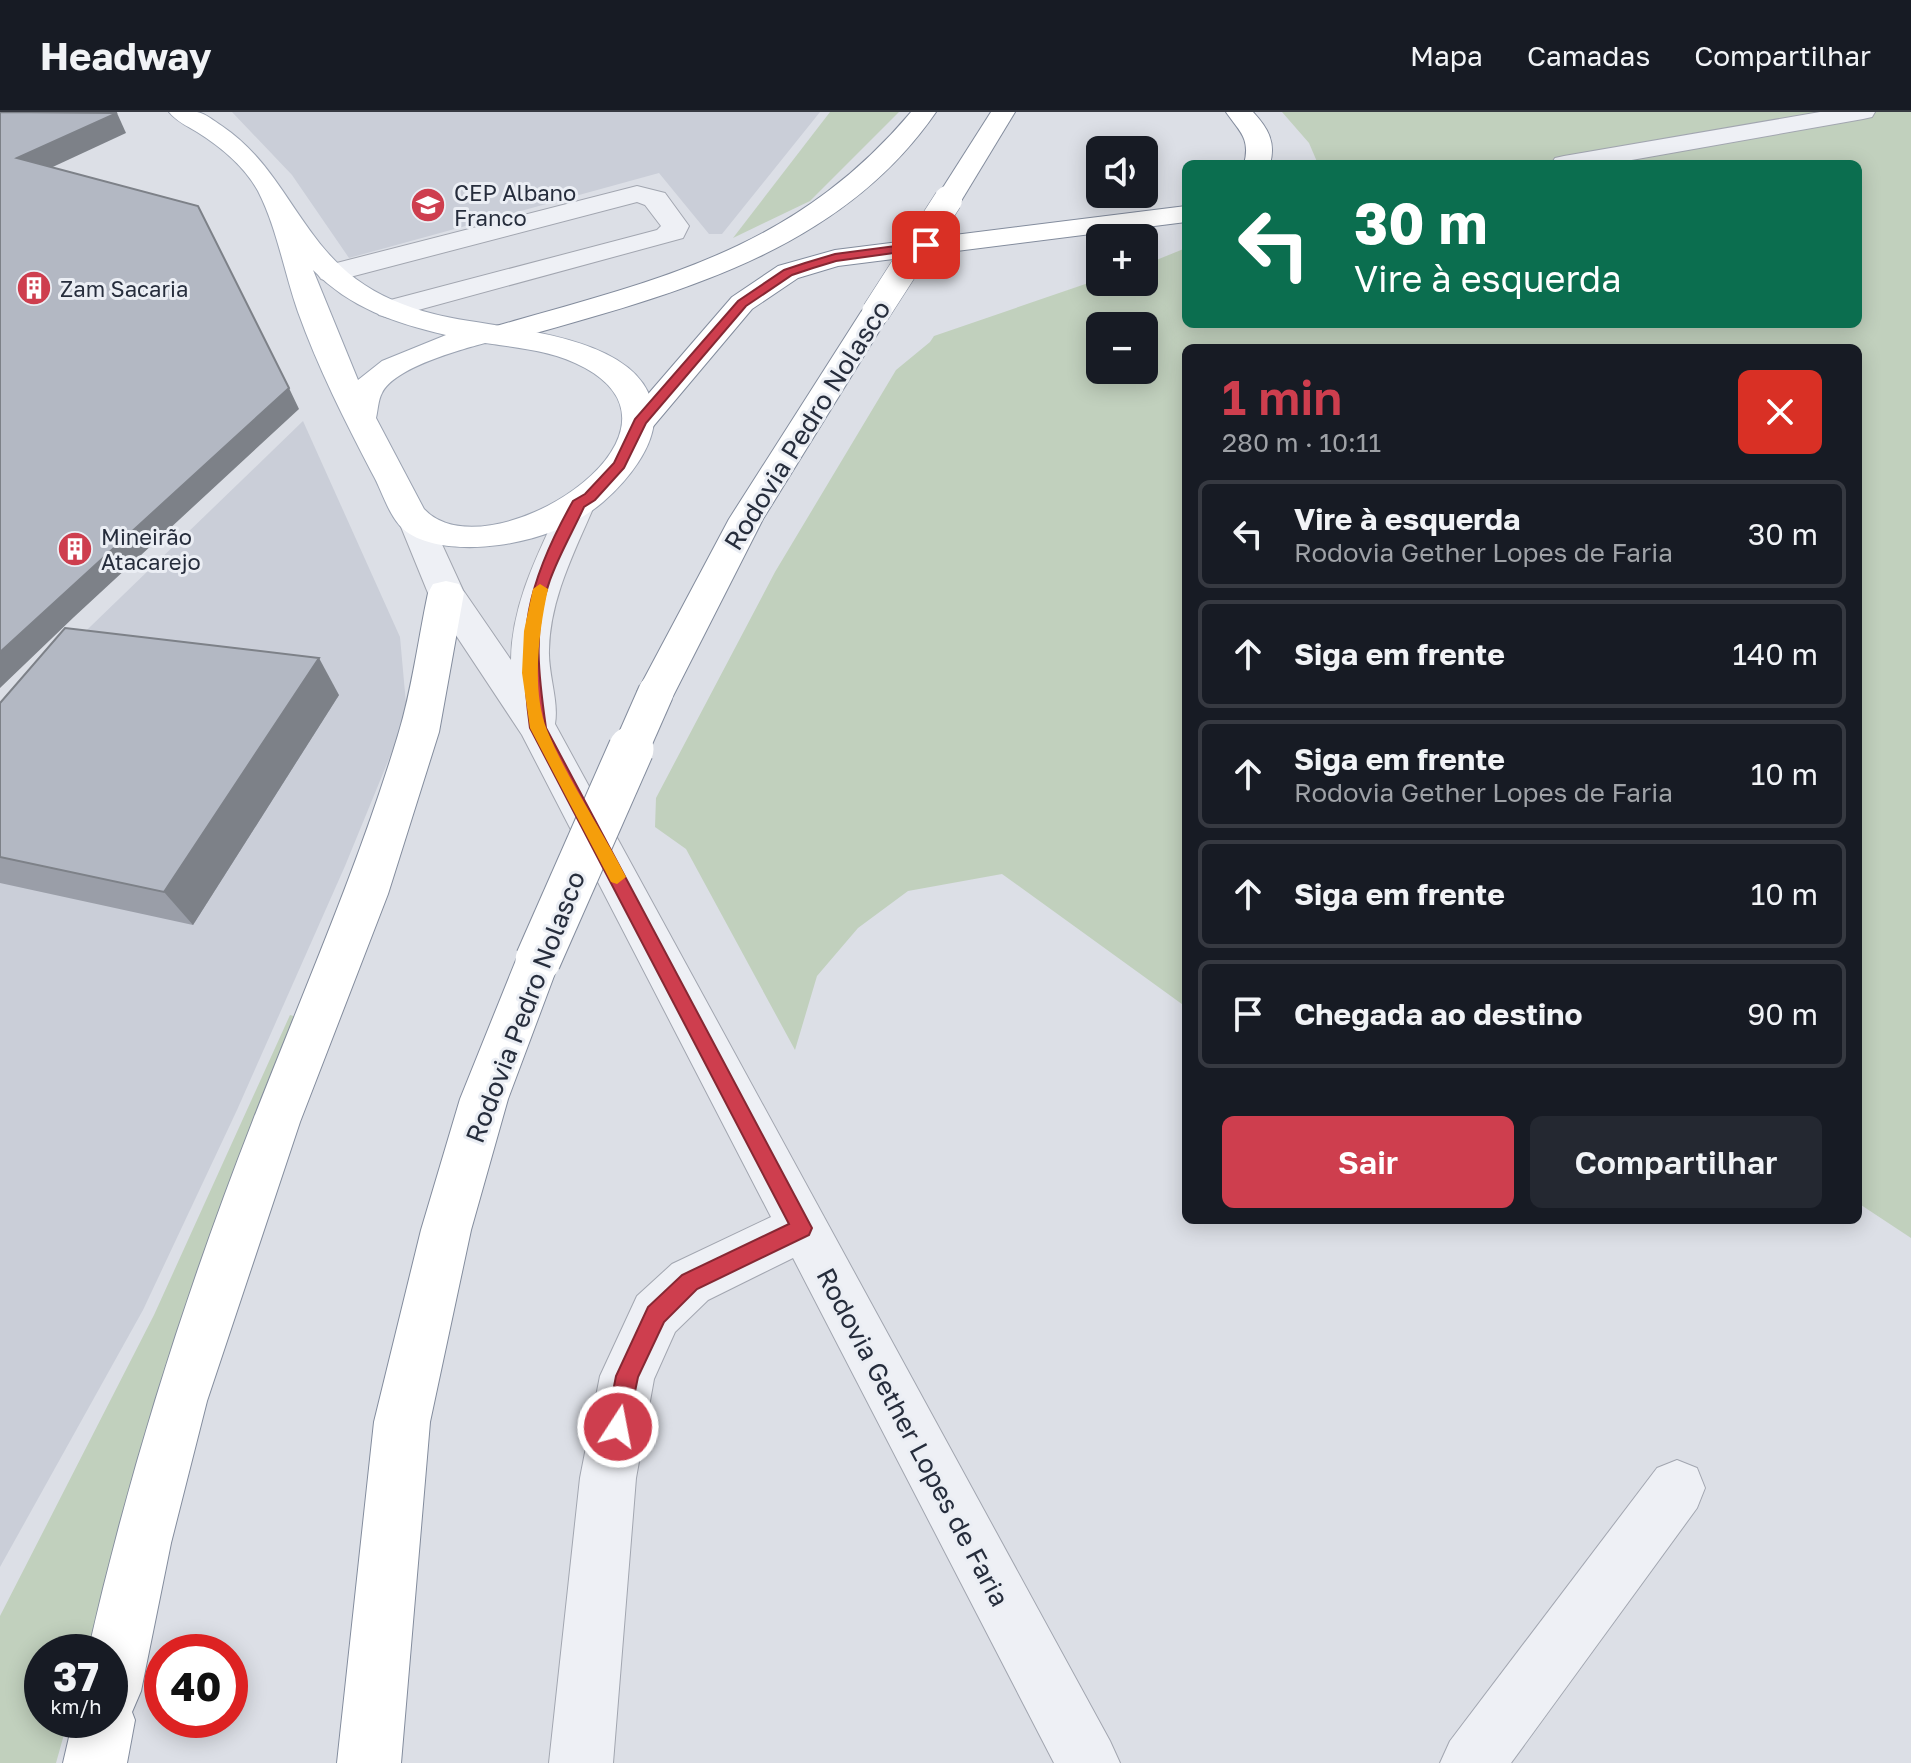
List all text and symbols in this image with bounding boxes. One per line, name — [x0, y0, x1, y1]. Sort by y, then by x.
text: Headway — [40, 33, 212, 78]
text: Mapa — [1410, 39, 1483, 72]
text: Camadas — [1527, 39, 1650, 72]
text: Compartilhar — [1694, 39, 1871, 72]
map controls — [1086, 136, 1158, 384]
button: sound — [1086, 136, 1158, 208]
place label: CEP Albano Franco — [454, 179, 576, 231]
school or university icon: CEP Albano Franco — [409, 186, 447, 224]
text: 30 m — [1354, 189, 1488, 256]
icon: left — [1222, 192, 1326, 296]
pin — [892, 211, 960, 279]
icon: arrive — [904, 223, 948, 267]
button: + — [1086, 224, 1158, 296]
text: Vire à esquerda — [1354, 257, 1622, 300]
building icon: Zam Sacaria — [15, 269, 53, 307]
place label: Zam Sacaria — [60, 275, 188, 302]
street label: Rodovia Pedro Nolasco — [717, 294, 897, 556]
button: − — [1086, 312, 1158, 384]
text: 1 min — [1222, 368, 1342, 426]
button: close — [1738, 370, 1822, 454]
text: 280 m · 10:11 — [1222, 427, 1381, 458]
text: Vire à esquerda — [1294, 501, 1520, 537]
icon: left — [1226, 512, 1270, 556]
text: 30 m — [1748, 516, 1818, 552]
place label: Mineirão Atacarejo — [101, 523, 201, 575]
building icon: Mineirão Atacarejo — [56, 530, 94, 568]
text: Rodovia Gether Lopes de Faria — [1294, 537, 1673, 568]
icon: ahead — [1226, 632, 1270, 676]
text: Siga em frente — [1294, 636, 1505, 672]
text: 140 m — [1733, 636, 1818, 672]
text: Siga em frente — [1294, 741, 1505, 777]
icon: ahead — [1226, 752, 1270, 796]
text: 10 m — [1751, 756, 1818, 792]
text: Rodovia Gether Lopes de Faria — [1294, 777, 1673, 808]
street label: Rodovia Pedro Nolasco — [459, 867, 591, 1147]
icon: ahead — [1226, 872, 1270, 916]
text: Siga em frente — [1294, 876, 1505, 912]
text: 10 m — [1751, 876, 1818, 912]
icon: arrive — [1226, 992, 1270, 1036]
text: Chegada ao destino — [1294, 996, 1582, 1032]
text: 90 m — [1747, 996, 1818, 1032]
button: Sair — [1222, 1116, 1514, 1208]
button: Compartilhar — [1530, 1116, 1822, 1208]
street label: Rodovia Gether Lopes de Faria — [810, 1262, 1016, 1612]
position arrow — [576, 1385, 660, 1469]
speed limit sign: 40 — [144, 1634, 248, 1738]
text: 37 — [53, 1652, 99, 1700]
text: km/h — [51, 1694, 101, 1718]

